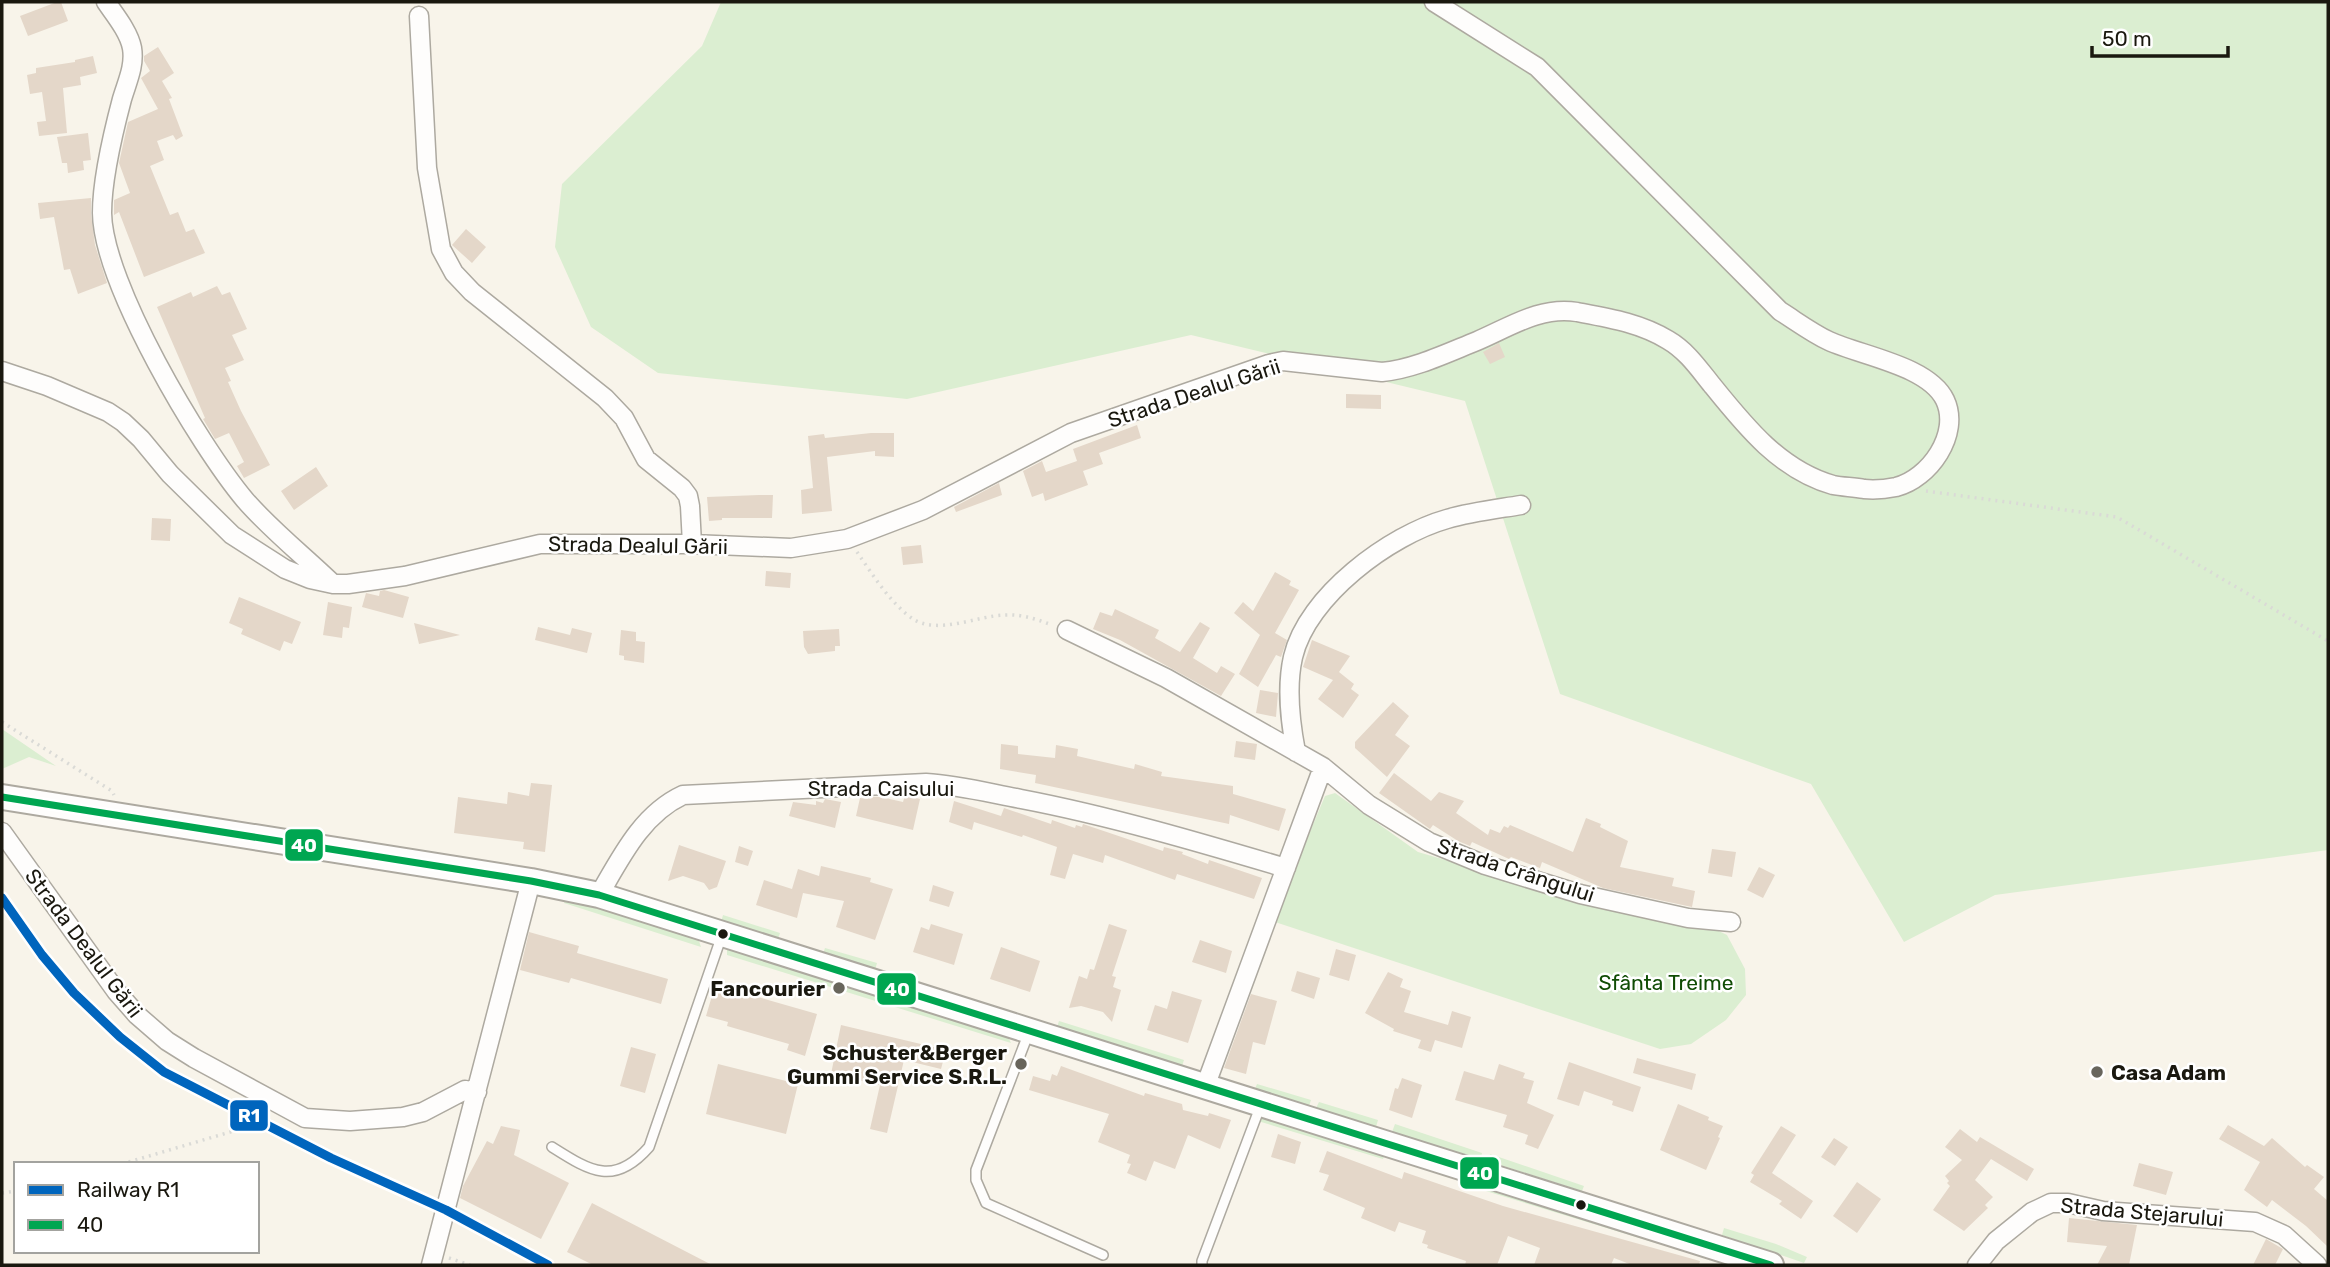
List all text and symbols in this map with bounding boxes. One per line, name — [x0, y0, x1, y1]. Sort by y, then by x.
scale bar — [2092, 14, 2228, 58]
text: 50 m — [2102, 26, 2152, 51]
street label: Strada Dealul Gării — [1105, 353, 1283, 433]
street label: Strada Dealul Gării — [548, 531, 728, 559]
street label: Strada Caisului — [808, 776, 954, 801]
line badge: 40 — [284, 828, 324, 862]
street label: Strada Crângului — [1434, 833, 1598, 907]
text: 40 — [291, 834, 317, 857]
street label: Strada Dealul Gării — [20, 864, 148, 1022]
unlabelled marker — [716, 927, 730, 941]
park label: Sfânta Treime — [1598, 970, 1734, 995]
line badge: 40 — [876, 972, 917, 1006]
place label: Fancourier — [710, 976, 825, 1001]
text: 40 — [884, 978, 910, 1001]
marker: Fancourier — [831, 980, 847, 996]
place label: Schuster&Berger Gummi Service S.R.L. — [787, 1040, 1007, 1089]
marker: Schuster&Berger Gummi Service S.R.L. — [1013, 1056, 1029, 1072]
place label: Casa Adam — [2111, 1060, 2226, 1085]
marker: Casa Adam — [2089, 1064, 2105, 1080]
line badge: R1 — [229, 1099, 269, 1132]
text: R1 — [238, 1104, 260, 1127]
line badge: 40 — [1459, 1156, 1500, 1190]
legend — [14, 1162, 259, 1253]
text: 40 — [1467, 1162, 1493, 1185]
text: Railway R1 — [77, 1177, 179, 1202]
street label: Strada Stejarului — [2060, 1192, 2224, 1232]
unlabelled marker — [1574, 1198, 1588, 1212]
text: 40 — [77, 1212, 103, 1237]

